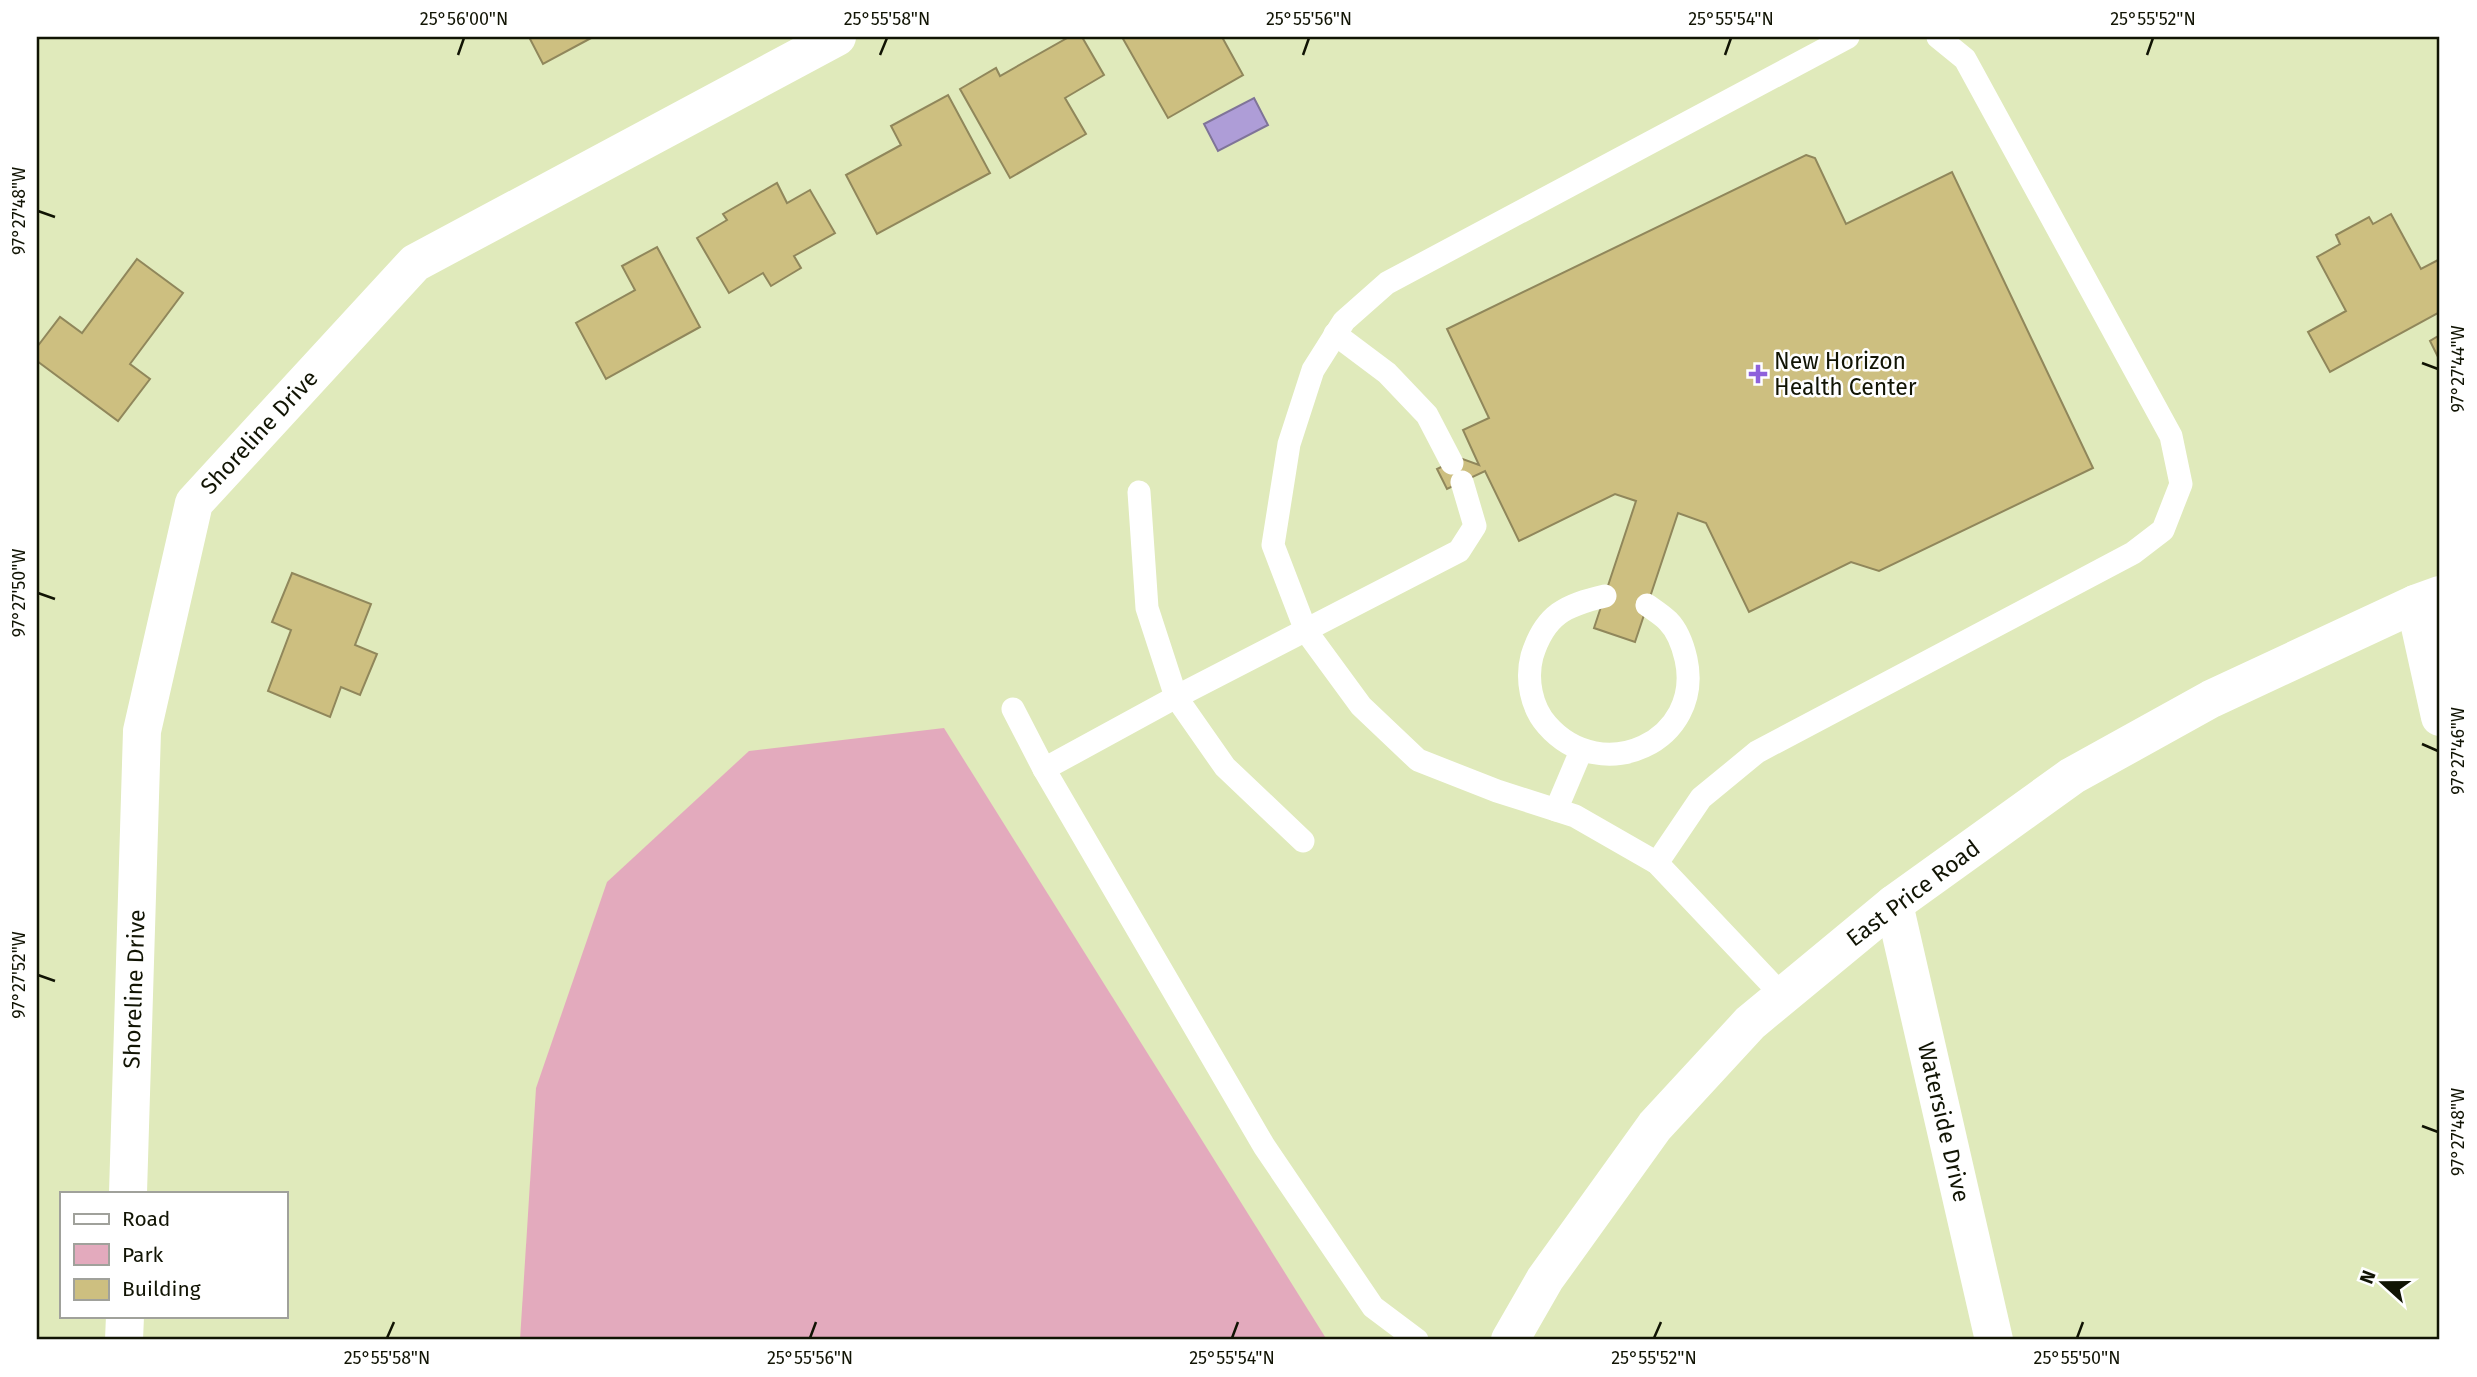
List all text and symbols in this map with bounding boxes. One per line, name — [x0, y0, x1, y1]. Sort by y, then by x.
text: 25°56'00"N — [420, 8, 508, 30]
text: 25°55'58"N — [844, 8, 930, 30]
text: 25°55'56"N — [1266, 8, 1352, 30]
text: 25°55'54"N — [1688, 8, 1774, 30]
text: 25°55'52"N — [2110, 8, 2196, 30]
text: 97°27'48"W — [8, 167, 30, 255]
text: 97°27'44"W — [2447, 325, 2469, 413]
place label: New Horizon Health Center — [1774, 347, 1917, 401]
street label: Shoreline Drive — [194, 364, 324, 500]
marker: New Horizon Health Center — [1748, 364, 1768, 384]
text: 97°27'50"W — [8, 549, 30, 637]
text: 97°27'46"W — [2447, 707, 2469, 795]
street label: East Price Road — [1841, 834, 1985, 952]
street label: Shoreline Drive — [117, 909, 151, 1069]
text: 97°27'52"W — [8, 931, 30, 1019]
street label: Waterside Drive — [1912, 1039, 1976, 1205]
text: 97°27'48"W — [2447, 1088, 2469, 1176]
legend — [60, 1192, 287, 1318]
text: Road — [122, 1206, 170, 1232]
text: Park — [122, 1242, 164, 1268]
north arrow — [2348, 1248, 2418, 1318]
text: N — [2355, 1267, 2381, 1287]
text: Building — [122, 1276, 201, 1302]
text: 25°55'58"N — [344, 1347, 430, 1369]
text: 25°55'56"N — [767, 1347, 853, 1369]
text: 25°55'54"N — [1189, 1347, 1275, 1369]
text: 25°55'52"N — [1611, 1347, 1697, 1369]
text: 25°55'50"N — [2034, 1347, 2120, 1369]

